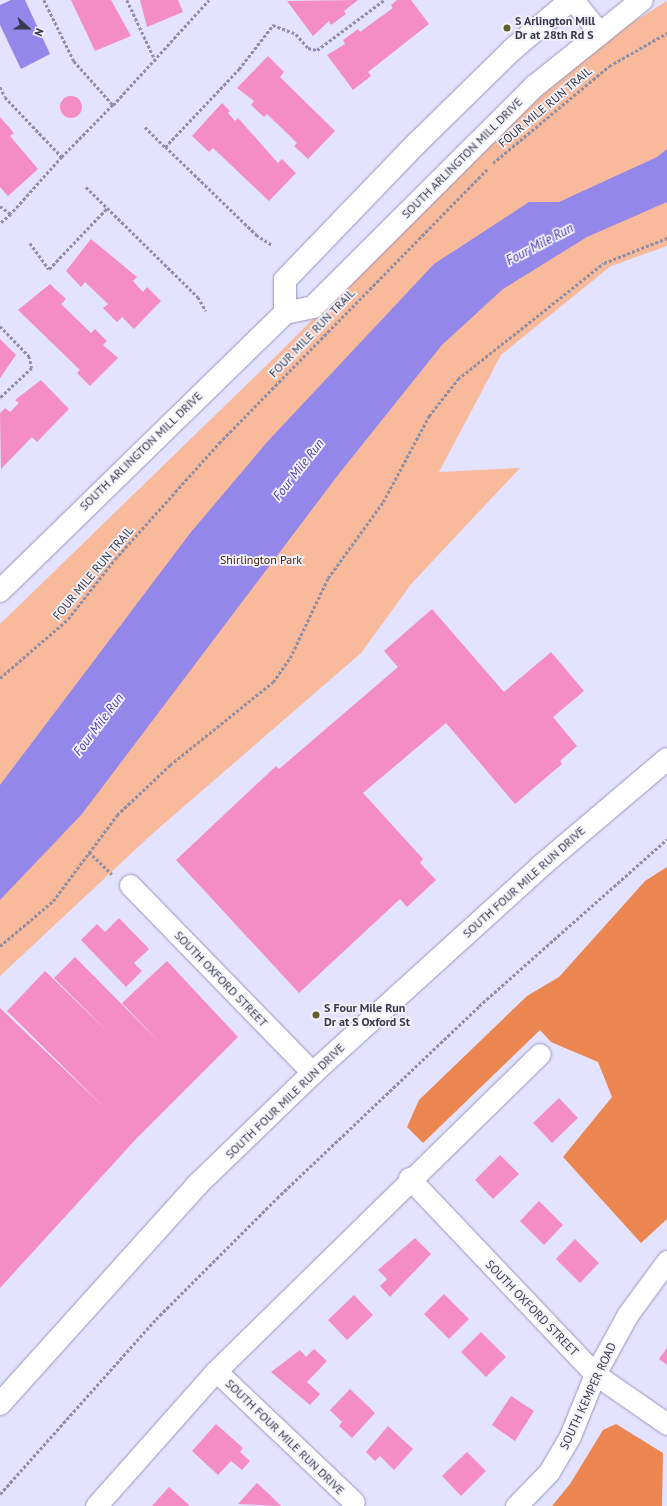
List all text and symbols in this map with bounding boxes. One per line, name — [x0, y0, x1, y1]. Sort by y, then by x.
north arrow — [8, 8, 48, 48]
place label: S Arlington Mill Dr at 28th Rd S — [515, 14, 596, 42]
marker: S Arlington Mill Dr at 28th Rd S — [502, 23, 512, 33]
text: N — [31, 26, 47, 38]
street label: FOUR MILE RUN TRAIL — [495, 64, 595, 150]
street label: SOUTH ARLINGTON MILL DRIVE — [398, 94, 526, 222]
water label: Four Mile Run — [504, 221, 576, 269]
street label: FOUR MILE RUN TRAIL — [266, 286, 358, 380]
street label: SOUTH ARLINGTON MILL DRIVE — [76, 388, 206, 514]
water label: Four Mile Run — [270, 436, 328, 504]
street label: FOUR MILE RUN TRAIL — [50, 523, 136, 623]
park label: Shirlington Park — [220, 553, 302, 567]
water label: Four Mile Run — [71, 691, 127, 759]
street label: SOUTH FOUR MILE RUN DRIVE — [460, 823, 588, 941]
street label: SOUTH OXFORD STREET — [171, 928, 271, 1030]
place label: S Four Mile Run Dr at S Oxford St — [324, 1001, 410, 1029]
marker: S Four Mile Run Dr at S Oxford St — [311, 1010, 321, 1020]
street label: SOUTH FOUR MILE RUN DRIVE — [223, 1040, 347, 1162]
street label: SOUTH OXFORD STREET — [482, 1257, 582, 1359]
street label: SOUTH KEMPER ROAD — [557, 1340, 619, 1452]
street label: SOUTH FOUR MILE RUN DRIVE — [223, 1376, 347, 1498]

